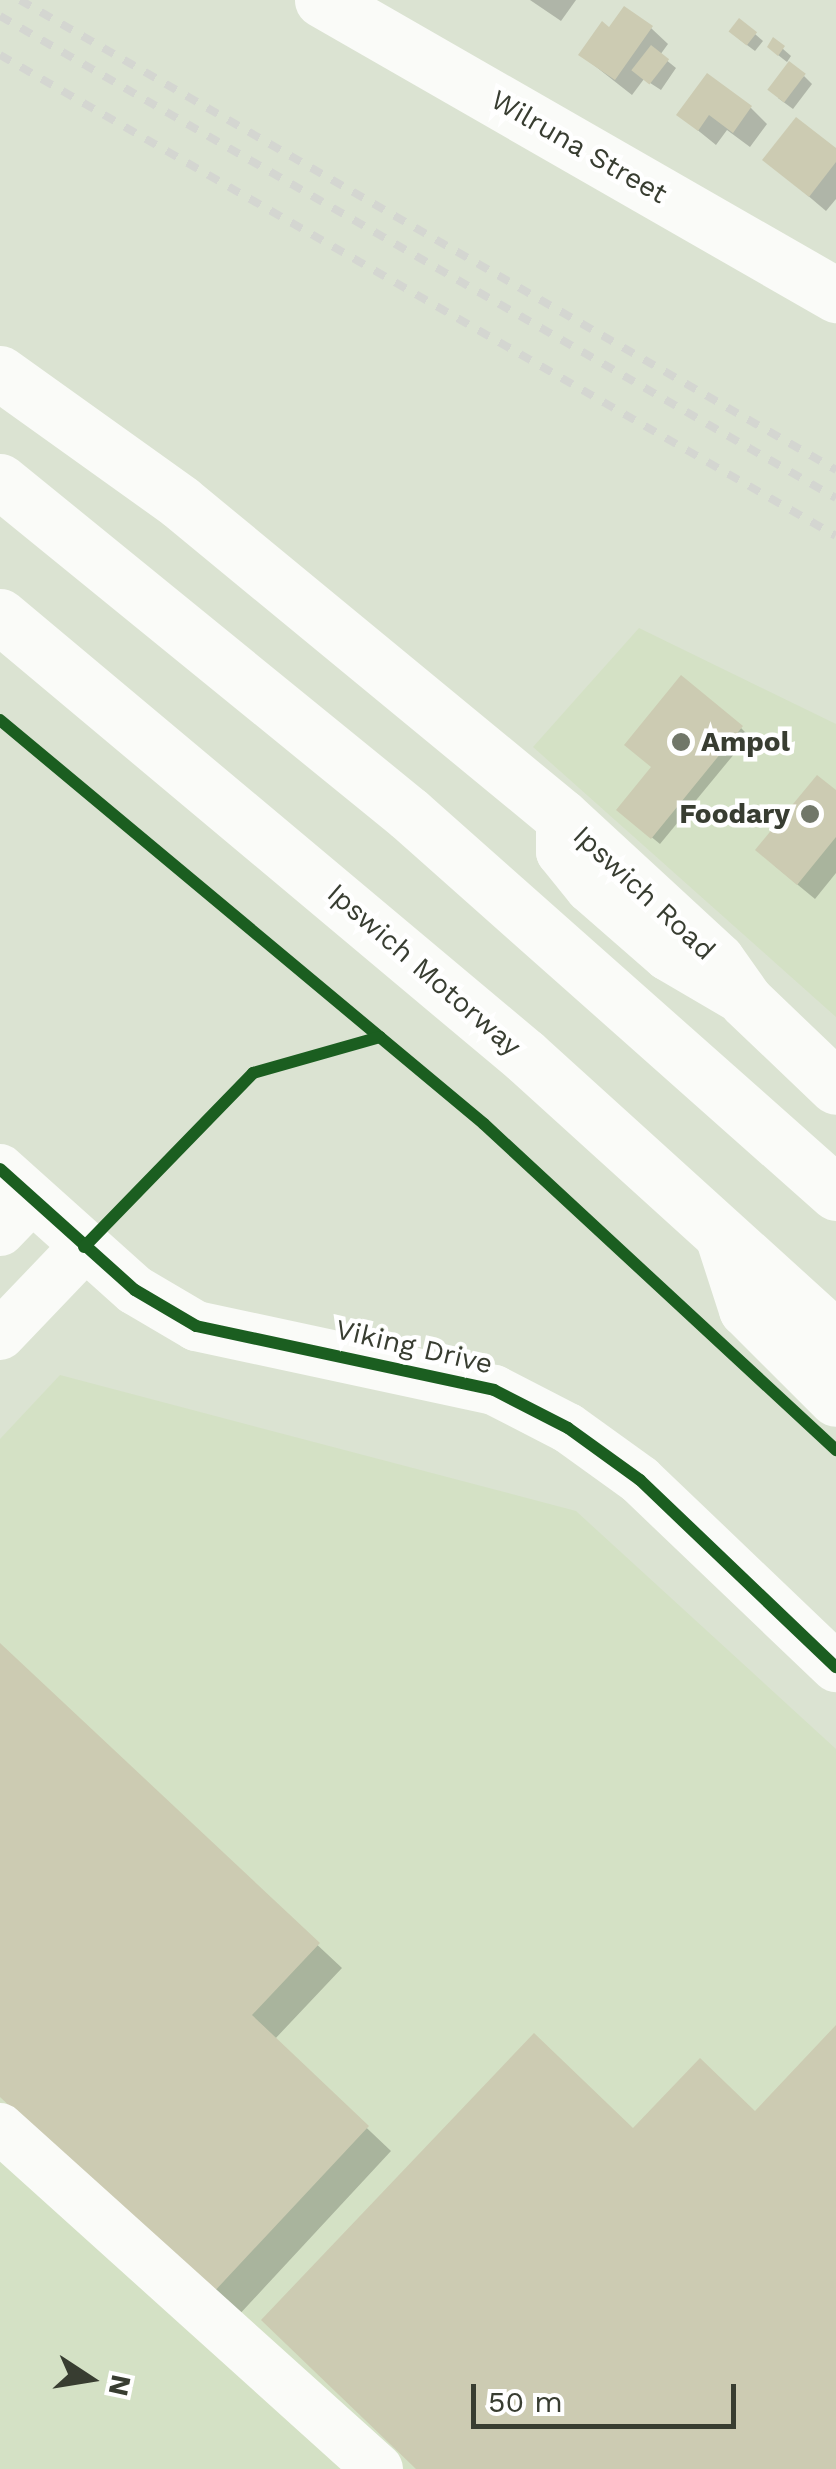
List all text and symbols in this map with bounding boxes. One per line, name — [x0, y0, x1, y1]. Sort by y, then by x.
street label: Wilruna Street — [485, 83, 673, 211]
place label: Ampol — [701, 725, 790, 759]
marker: Ampol — [670, 731, 692, 753]
place label: Foodary — [679, 797, 790, 831]
marker: Foodary — [799, 803, 821, 825]
street label: Ipswich Road — [566, 819, 722, 967]
street label: Ipswich Motorway — [320, 877, 528, 1063]
street label: Viking Drive — [332, 1313, 496, 1381]
north arrow — [40, 2329, 140, 2429]
scale bar — [476, 2364, 741, 2426]
text: N — [102, 2372, 138, 2399]
text: 50 m — [488, 2384, 563, 2419]

